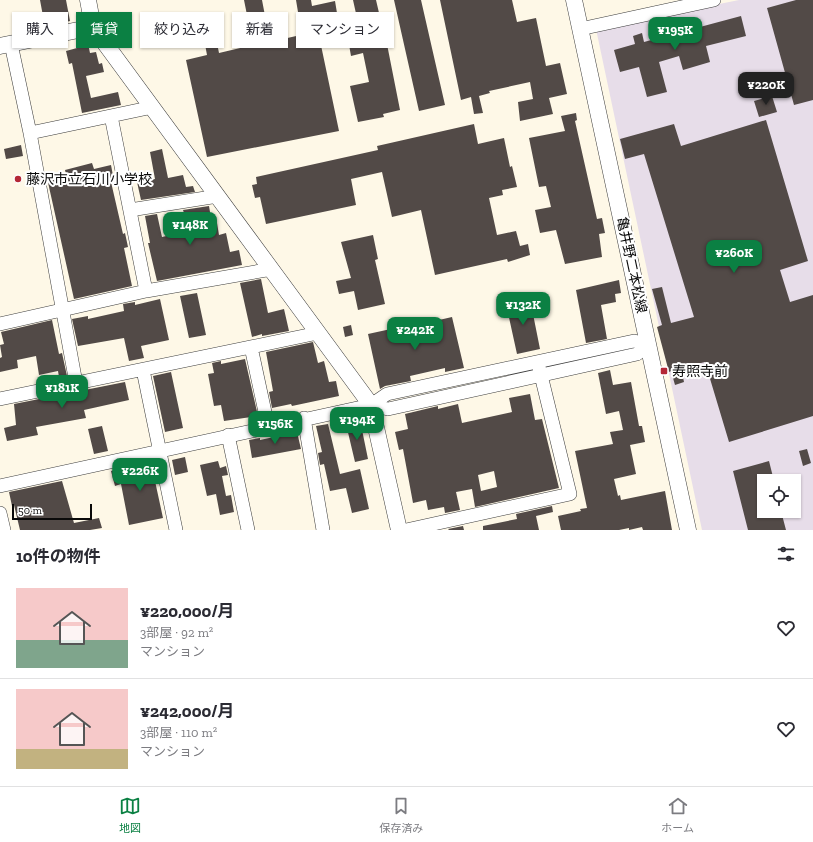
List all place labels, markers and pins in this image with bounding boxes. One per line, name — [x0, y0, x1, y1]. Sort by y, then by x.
pin: ¥195K — [647, 17, 703, 51]
pin: ¥220K — [738, 72, 794, 106]
place label: 藤沢市立石川小学校 — [26, 171, 152, 188]
marker: 藤沢市立石川小学校 — [13, 174, 23, 184]
pin: ¥148K — [162, 212, 218, 246]
pin: ¥260K — [706, 240, 762, 274]
pin: ¥132K — [495, 292, 551, 326]
pin: ¥242K — [387, 317, 443, 351]
place label: 寿照寺前 — [672, 363, 728, 380]
marker: 寿照寺前 — [659, 366, 669, 376]
pin: ¥181K — [34, 375, 90, 409]
pin: ¥194K — [329, 407, 385, 441]
pin: ¥156K — [247, 411, 303, 445]
pin: ¥226K — [112, 458, 168, 492]

